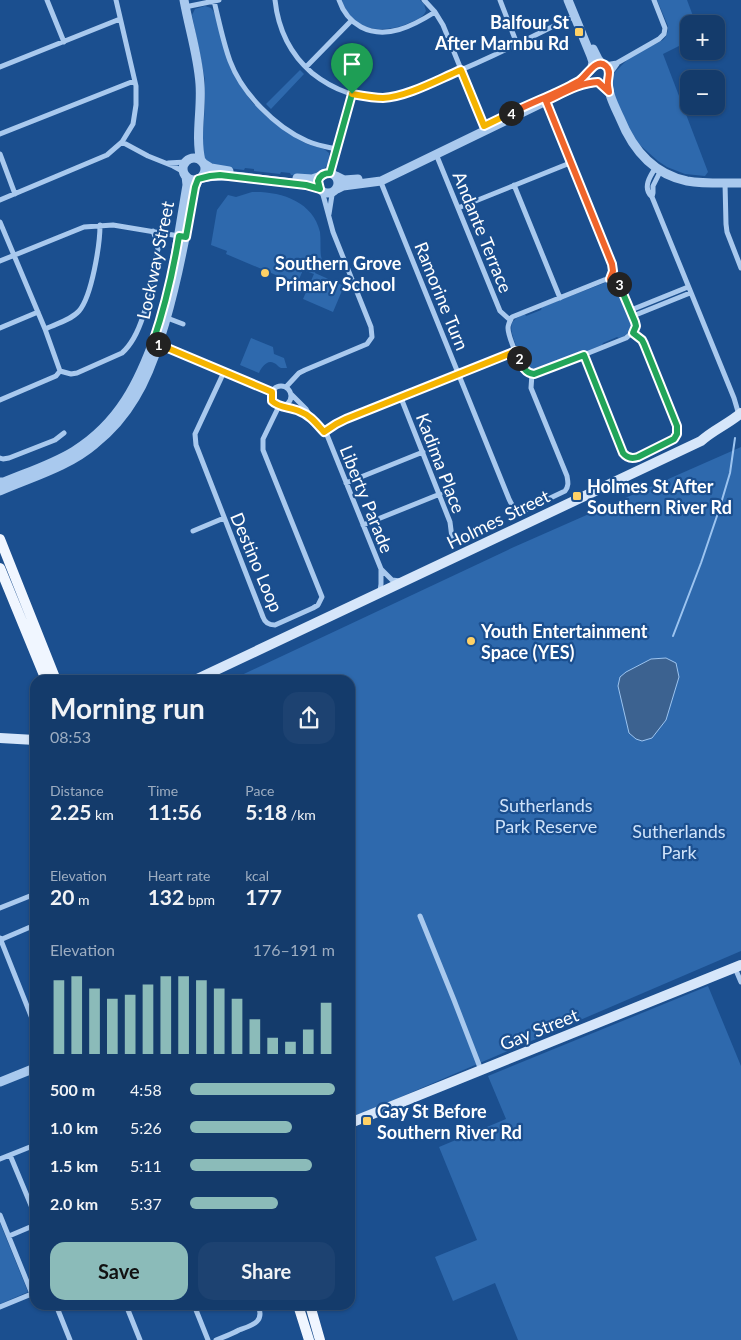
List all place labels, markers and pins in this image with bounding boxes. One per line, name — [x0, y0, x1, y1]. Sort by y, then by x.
place label: Balfour St After Marnbu Rd — [434, 11, 569, 54]
marker: Balfour St After Marnbu Rd — [573, 26, 585, 38]
pin — [331, 43, 373, 94]
pin: 4 — [498, 100, 524, 126]
place label: Southern Grove Primary School — [275, 252, 402, 295]
marker: Southern Grove Primary School — [259, 267, 271, 279]
pin: 3 — [606, 272, 632, 296]
pin: 1 — [146, 332, 170, 356]
pin: 2 — [506, 346, 532, 370]
place label: Holmes St After Southern River Rd — [587, 475, 732, 518]
marker: Holmes St After Southern River Rd — [571, 490, 583, 502]
place label: Youth Entertainment Space (YES) — [480, 620, 648, 663]
marker: Youth Entertainment Space (YES) — [465, 635, 477, 647]
place label: Gay St Before Southern River Rd — [377, 1100, 522, 1143]
marker: Gay St Before Southern River Rd — [361, 1115, 373, 1127]

